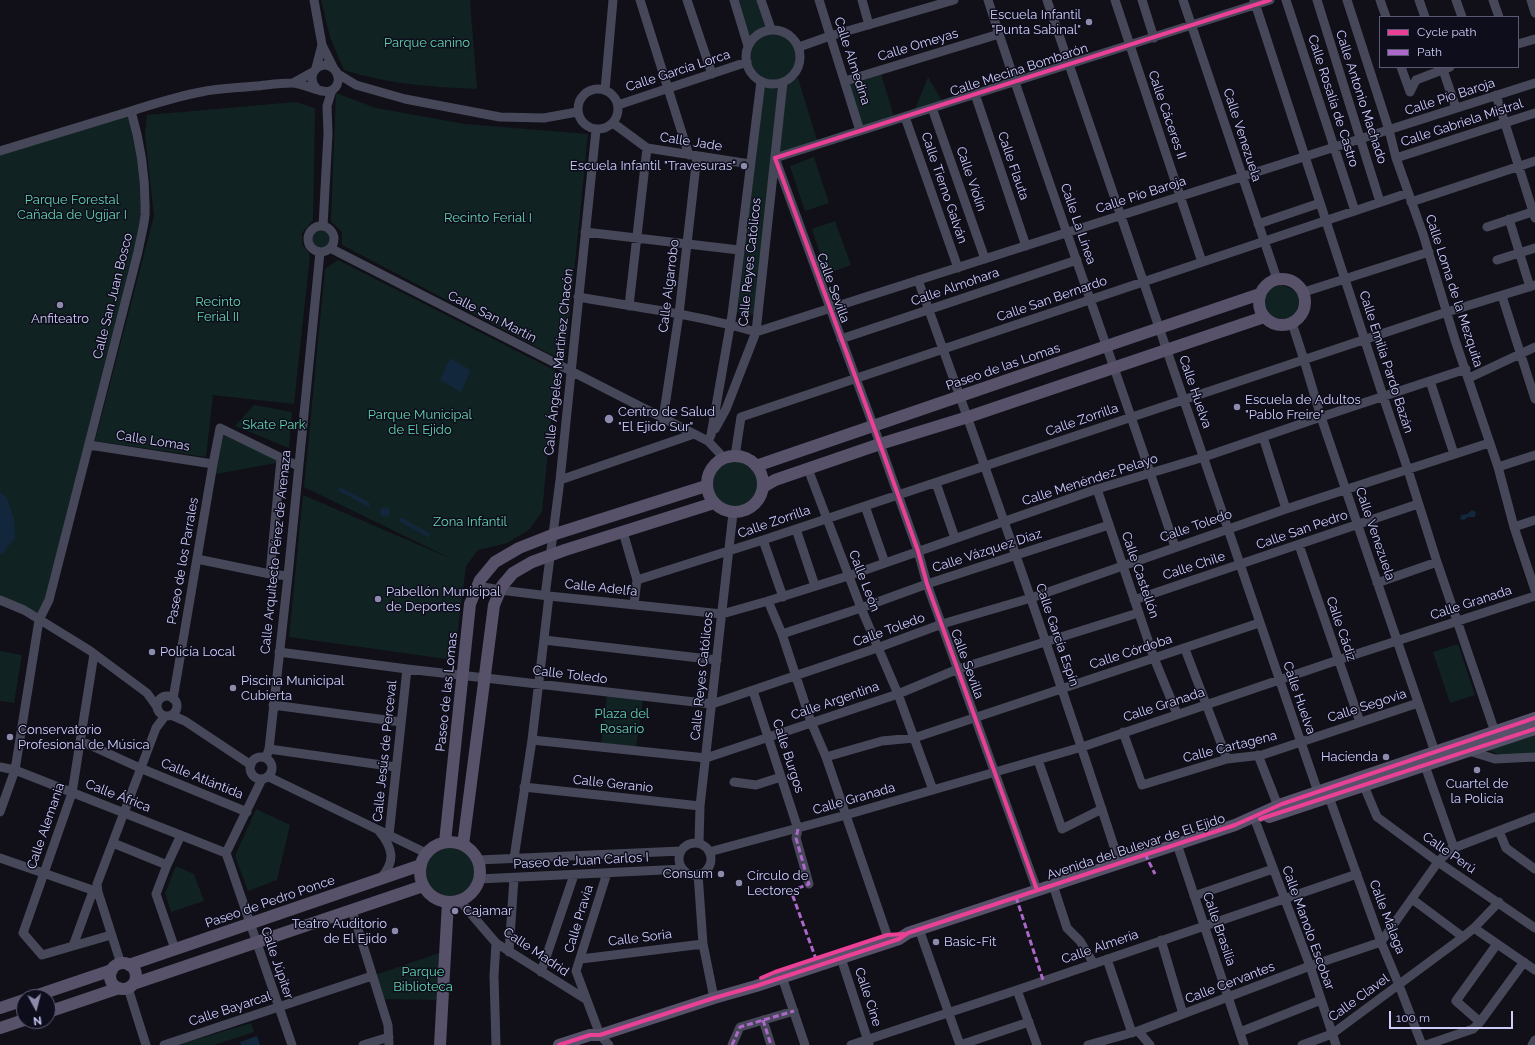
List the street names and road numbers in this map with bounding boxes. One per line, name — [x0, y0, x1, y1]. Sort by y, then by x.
street label: Calle Almedina — [830, 15, 874, 107]
street label: Calle Omeyas — [876, 25, 960, 65]
street label: Calle Antonio Machado — [1332, 28, 1390, 166]
street label: Calle Rosalía de Castro — [1304, 33, 1362, 169]
street label: Calle Mecina Bombarón — [948, 40, 1090, 100]
street label: Calle García Lorca — [624, 47, 732, 95]
street label: Calle Cáceres II — [1145, 69, 1189, 161]
street label: Calle Pío Baroja — [1403, 75, 1497, 119]
street label: Calle Venezuela — [1220, 86, 1264, 184]
street label: Calle Gabriela Mistral — [1399, 96, 1525, 150]
street label: Calle Jade — [659, 129, 723, 155]
street label: Calle Tierno Galván — [918, 130, 970, 246]
street label: Calle Flauta — [994, 130, 1032, 202]
street label: Calle Violín — [953, 145, 989, 213]
street label: Calle Pío Baroja — [1094, 173, 1188, 217]
street label: Calle La Línea — [1057, 181, 1099, 267]
street label: Calle Reyes Católicos — [735, 197, 765, 327]
street label: Calle Loma de la Mezquita — [1422, 213, 1486, 369]
street label: Calle San Juan Bosco — [90, 231, 136, 361]
street label: Calle Algarrobo — [656, 238, 682, 334]
street label: Calle Sevilla — [813, 251, 853, 325]
street label: Calle Almohara — [909, 265, 1001, 309]
street label: Calle Ángeles Martínez Chacón — [541, 268, 577, 456]
street label: Calle San Bernardo — [995, 273, 1109, 325]
street label: Calle San Martín — [445, 288, 539, 346]
street label: Calle Emilia Pardo Bazán — [1356, 289, 1416, 435]
street label: Paseo de las Lomas — [944, 340, 1062, 394]
street label: Calle Huelva — [1175, 353, 1215, 431]
street label: Calle Zorrilla — [1044, 400, 1120, 440]
street label: Calle Lomas — [115, 427, 191, 455]
street label: Calle Arquitecto Pérez de Arenaza — [258, 449, 294, 655]
street label: Calle Menéndez Pelayo — [1020, 451, 1160, 509]
street label: Calle Venezuela — [1352, 486, 1398, 582]
street label: Paseo de los Parrales — [164, 496, 202, 626]
street label: Calle Zorrilla — [736, 502, 812, 542]
street label: Calle Toledo — [1158, 506, 1234, 546]
street label: Calle San Pedro — [1254, 507, 1350, 553]
street label: Calle Vázquez Díaz — [930, 526, 1044, 576]
street label: Calle Castellón — [1118, 530, 1162, 620]
street label: Calle León — [845, 548, 883, 614]
street label: Calle Chile — [1161, 549, 1227, 583]
street label: Calle Adelfa — [564, 576, 638, 600]
street label: Calle García Espín — [1032, 582, 1082, 688]
street label: Calle Granada — [1428, 582, 1514, 624]
street label: Calle Cádiz — [1323, 595, 1359, 663]
street label: Calle Toledo — [851, 610, 927, 650]
street label: Calle Reyes Católicos — [687, 611, 717, 741]
street label: Calle Sevilla — [947, 627, 987, 701]
street label: Calle Córdoba — [1088, 631, 1174, 673]
street label: Paseo de las Lomas — [433, 632, 461, 752]
street label: Calle Huelva — [1279, 659, 1319, 737]
street label: Calle Toledo — [532, 663, 608, 687]
street label: Calle Jesús de Perceval — [370, 679, 400, 823]
street label: Calle Argentina — [789, 679, 881, 723]
street label: Calle Granada — [1121, 684, 1207, 726]
street label: Calle Segovia — [1326, 686, 1408, 726]
street label: Calle Burgos — [769, 717, 807, 795]
street label: Calle Cartagena — [1181, 728, 1279, 766]
street label: Calle Atlántida — [159, 755, 245, 803]
street label: Calle Geranio — [572, 772, 654, 796]
street label: Calle África — [83, 776, 153, 816]
street label: Calle Granada — [811, 780, 897, 818]
street label: Calle Alemania — [24, 781, 68, 871]
street label: Avenida del Bulevar de El Ejido — [1045, 811, 1227, 883]
street label: Calle Perú — [1419, 829, 1479, 877]
street label: Paseo de Juan Carlos I — [513, 850, 649, 872]
street label: Calle Manolo Escobar — [1278, 864, 1338, 992]
street label: Paseo de Pedro Ponce — [203, 872, 337, 932]
street label: Calle Málaga — [1366, 878, 1408, 956]
street label: Calle Pravia — [561, 883, 597, 955]
street label: Calle Brasilia — [1199, 890, 1239, 968]
street label: Calle Madrid — [500, 924, 572, 980]
street label: Calle Júpiter — [257, 925, 297, 1001]
street label: Calle Soria — [607, 926, 673, 950]
street label: Calle Almería — [1059, 927, 1141, 967]
street label: Calle Cervantes — [1183, 959, 1277, 1007]
street label: Calle Cine — [851, 966, 885, 1028]
street label: Calle Clavel — [1326, 971, 1392, 1025]
street label: Calle Bayarcal — [187, 988, 273, 1030]

